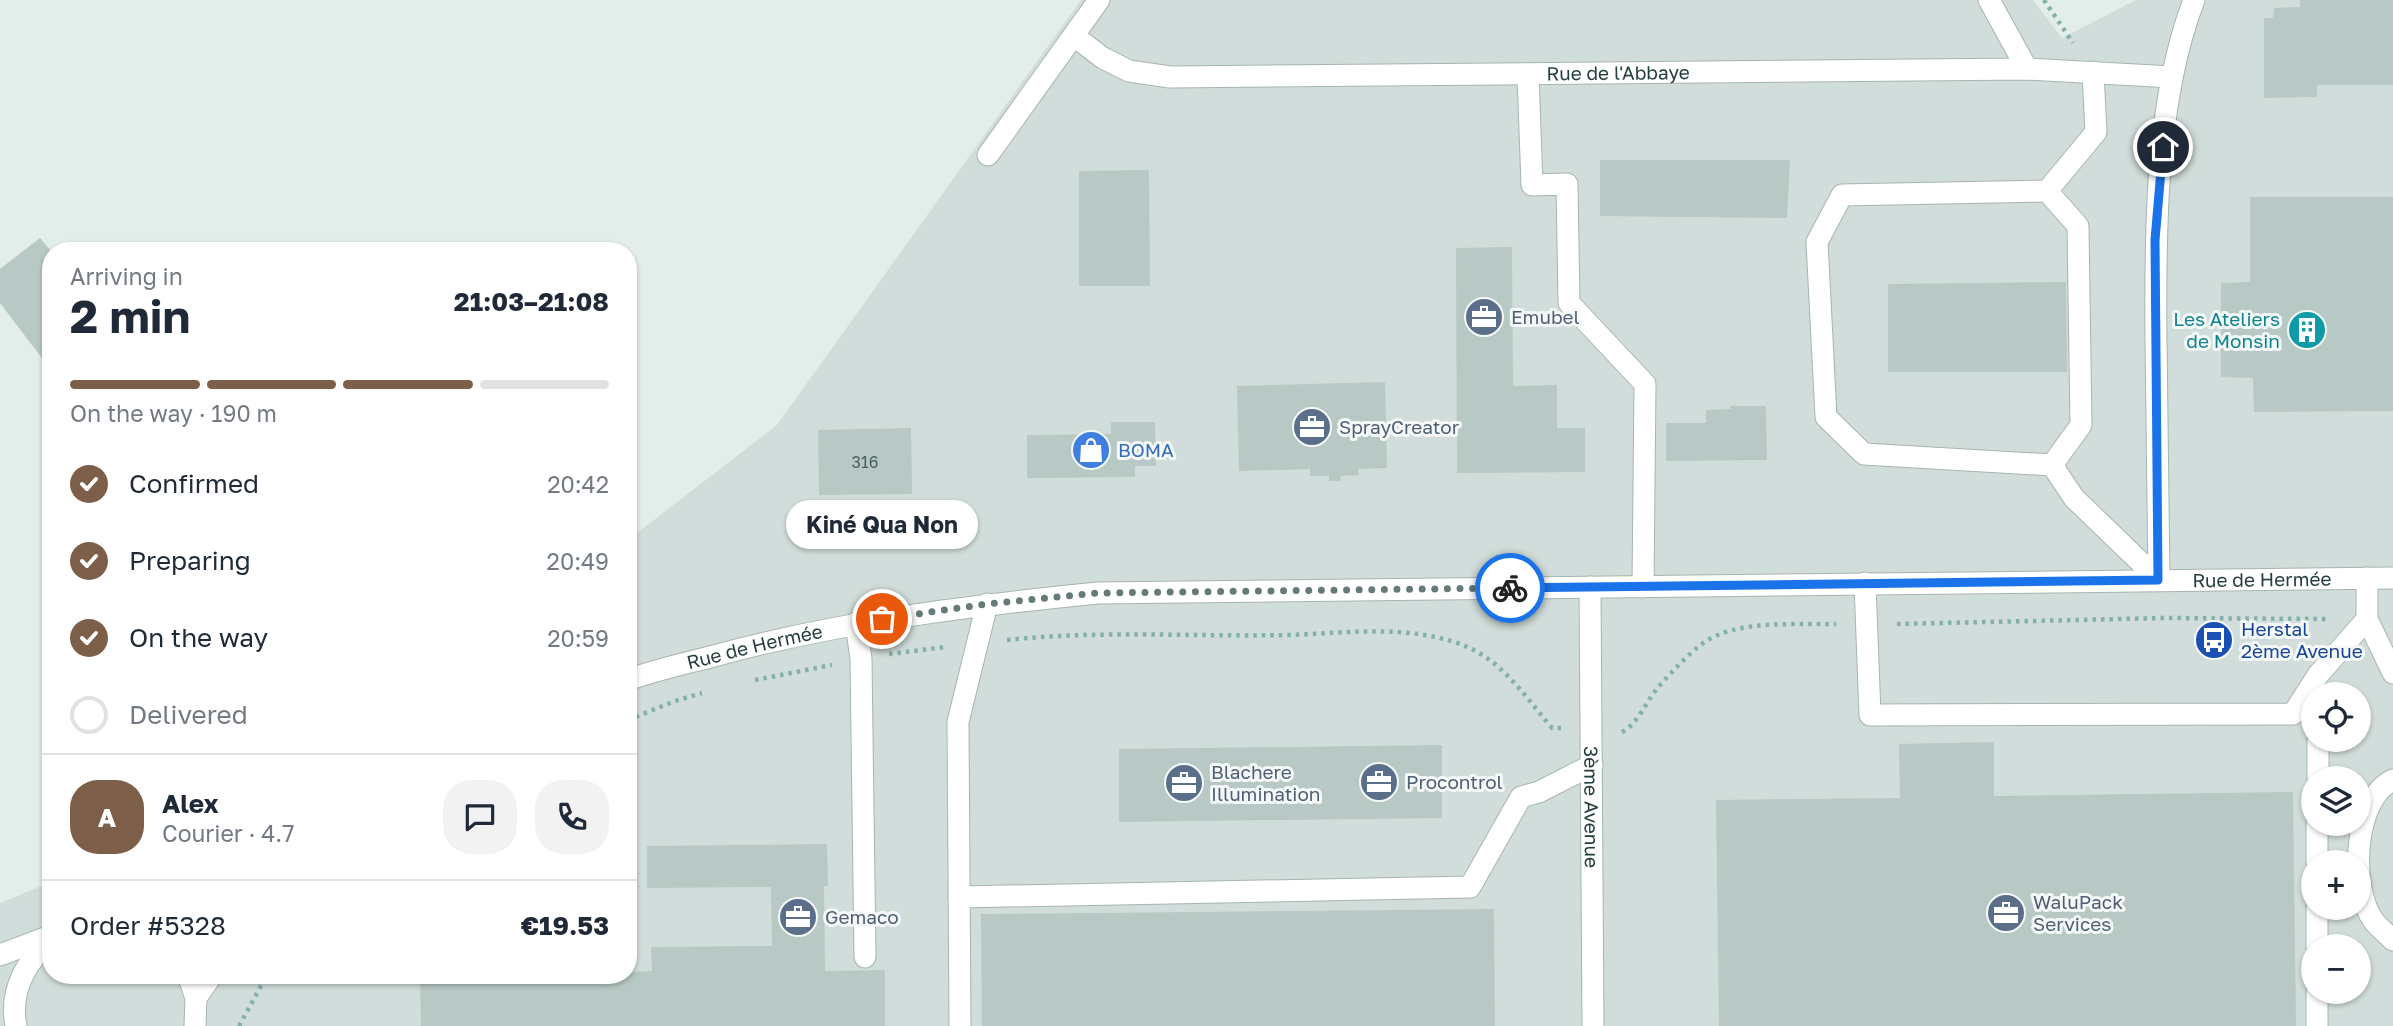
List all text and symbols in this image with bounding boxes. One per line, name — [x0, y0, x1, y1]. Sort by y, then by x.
street label: Rue de l'Abbaye — [1546, 60, 1690, 84]
pin — [2133, 117, 2193, 177]
icon: home — [2144, 128, 2182, 166]
text: Arriving in — [70, 262, 183, 290]
text: 21:03–21:08 — [454, 286, 609, 317]
text: 2 min — [70, 288, 190, 343]
office icon: Emubel — [1463, 296, 1505, 338]
place label: Emubel — [1511, 305, 1580, 328]
place label: Les Ateliers de Monsin — [2173, 307, 2280, 352]
building icon: Les Ateliers de Monsin — [2286, 309, 2328, 351]
text: On the way · 190 m — [70, 399, 277, 427]
office icon: SprayCreator — [1291, 406, 1333, 448]
place label: SprayCreator — [1339, 415, 1460, 438]
shop icon: BOMA — [1070, 429, 1112, 471]
place label: BOMA — [1118, 438, 1174, 461]
house number: 316 — [852, 452, 878, 472]
icon: check — [70, 465, 108, 503]
text: Confirmed — [129, 468, 259, 499]
text: 20:42 — [547, 470, 609, 498]
callout: Kiné Qua Non — [786, 500, 978, 549]
text: Kiné Qua Non — [806, 510, 958, 538]
icon: check — [70, 542, 108, 580]
text: Preparing — [129, 545, 251, 576]
text: 20:49 — [547, 547, 609, 575]
courier — [1475, 553, 1545, 623]
street label: Rue de Hermée — [2192, 567, 2332, 591]
icon: bike — [1491, 569, 1529, 607]
pin — [852, 589, 912, 649]
icon: bag — [863, 600, 901, 638]
place label: Herstal 2ème Avenue — [2241, 617, 2363, 662]
icon: check — [70, 619, 108, 657]
street label: Rue de Hermée — [684, 619, 824, 673]
bus stop icon: Herstal 2ème Avenue — [2193, 619, 2235, 661]
text: On the way — [129, 622, 268, 653]
text: 20:59 — [547, 624, 609, 652]
map controls — [2301, 682, 2371, 1004]
button: locate — [2301, 682, 2371, 752]
text: Delivered — [129, 699, 248, 730]
street label: 3ème Avenue — [1580, 746, 1604, 868]
place label: Blachere Illumination — [1211, 760, 1321, 805]
office icon: Procontrol — [1358, 761, 1400, 803]
office icon: Blachere Illumination — [1163, 762, 1205, 804]
button: layers — [2301, 766, 2371, 836]
place label: Procontrol — [1406, 770, 1503, 793]
button: chat — [443, 780, 517, 854]
button: phone — [535, 780, 609, 854]
text: Alex — [162, 788, 219, 819]
text: A — [98, 802, 116, 833]
text: Courier · 4.7 — [162, 819, 294, 847]
button: + — [2301, 850, 2371, 920]
place label: WaluPack Services — [2033, 890, 2123, 935]
office icon: WaluPack Services — [1985, 892, 2027, 934]
office icon: Gemaco — [777, 896, 819, 938]
place label: Gemaco — [825, 905, 899, 928]
text: Order #5328 — [70, 910, 226, 941]
text: €19.53 — [521, 910, 609, 941]
button: − — [2301, 934, 2371, 1004]

